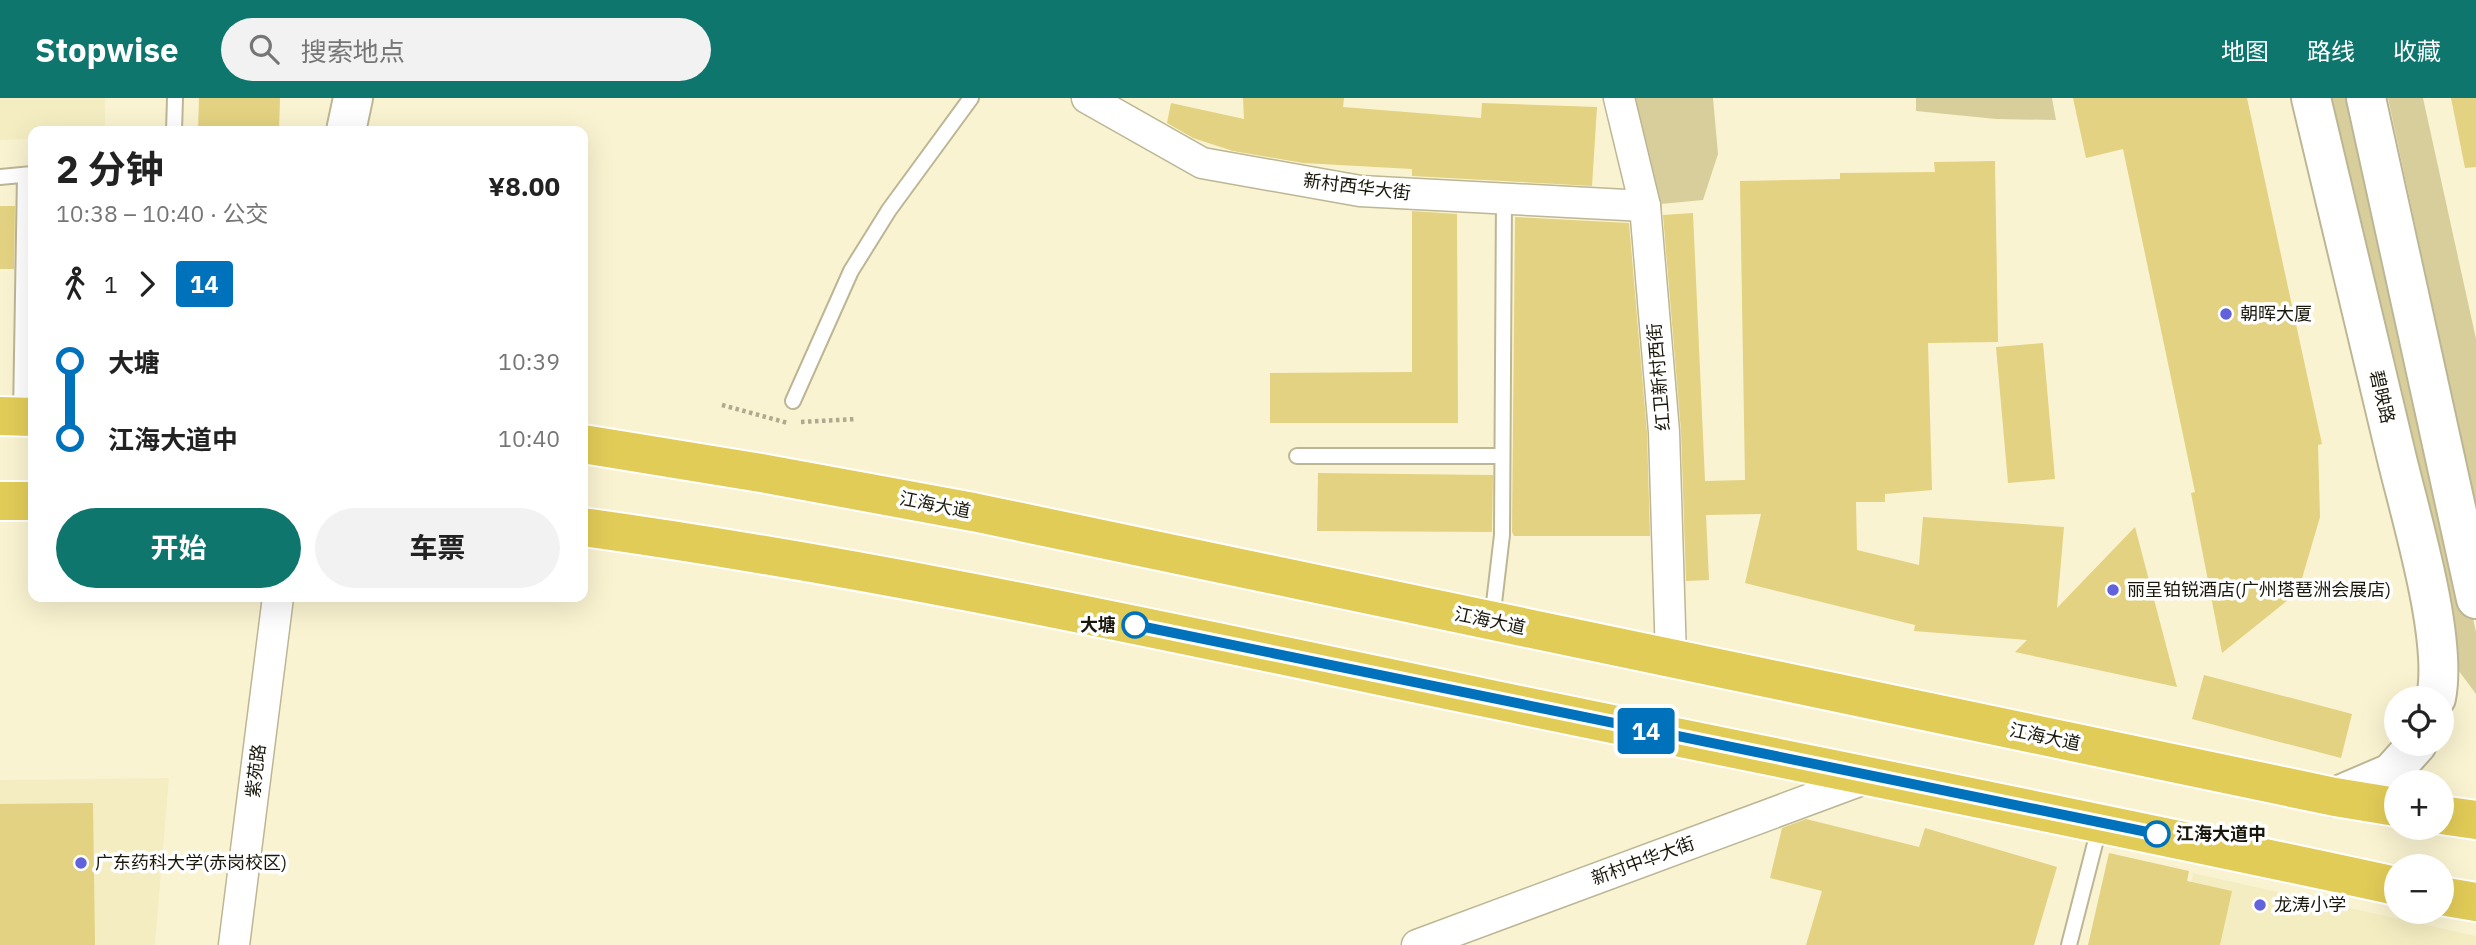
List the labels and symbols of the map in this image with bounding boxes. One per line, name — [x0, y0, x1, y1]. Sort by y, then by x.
street label: 新村西华大街 — [1302, 169, 1412, 204]
place label: 朝晖大厦 — [2240, 302, 2312, 325]
marker: 朝晖大厦 — [2218, 306, 2234, 322]
street label: 红卫新村西街 — [1642, 322, 1675, 432]
street label: 碧映路 — [2365, 368, 2400, 426]
street label: 江海大道 — [898, 486, 973, 523]
place label: 丽呈铂锐酒店(广州塔琶洲会展店) — [2127, 578, 2391, 601]
marker: 丽呈铂锐酒店(广州塔琶洲会展店) — [2105, 582, 2121, 598]
street label: 江海大道 — [1452, 602, 1528, 639]
marker: 大塘 — [1122, 612, 1148, 638]
place label: 大塘 — [1080, 613, 1116, 636]
line badge: 14 — [1614, 708, 1678, 754]
street label: 江海大道 — [2007, 718, 2083, 755]
street label: 紫苑路 — [241, 743, 270, 799]
marker: 江海大道中 — [2144, 821, 2170, 847]
place label: 江海大道中 — [2176, 822, 2266, 845]
street label: 新村中华大街 — [1588, 831, 1698, 890]
place label: 广东药科大学(赤岗校区) — [95, 851, 287, 874]
marker: 广东药科大学(赤岗校区) — [73, 855, 89, 871]
place label: 龙涛小学 — [2274, 893, 2346, 916]
marker: 龙涛小学 — [2252, 897, 2268, 913]

